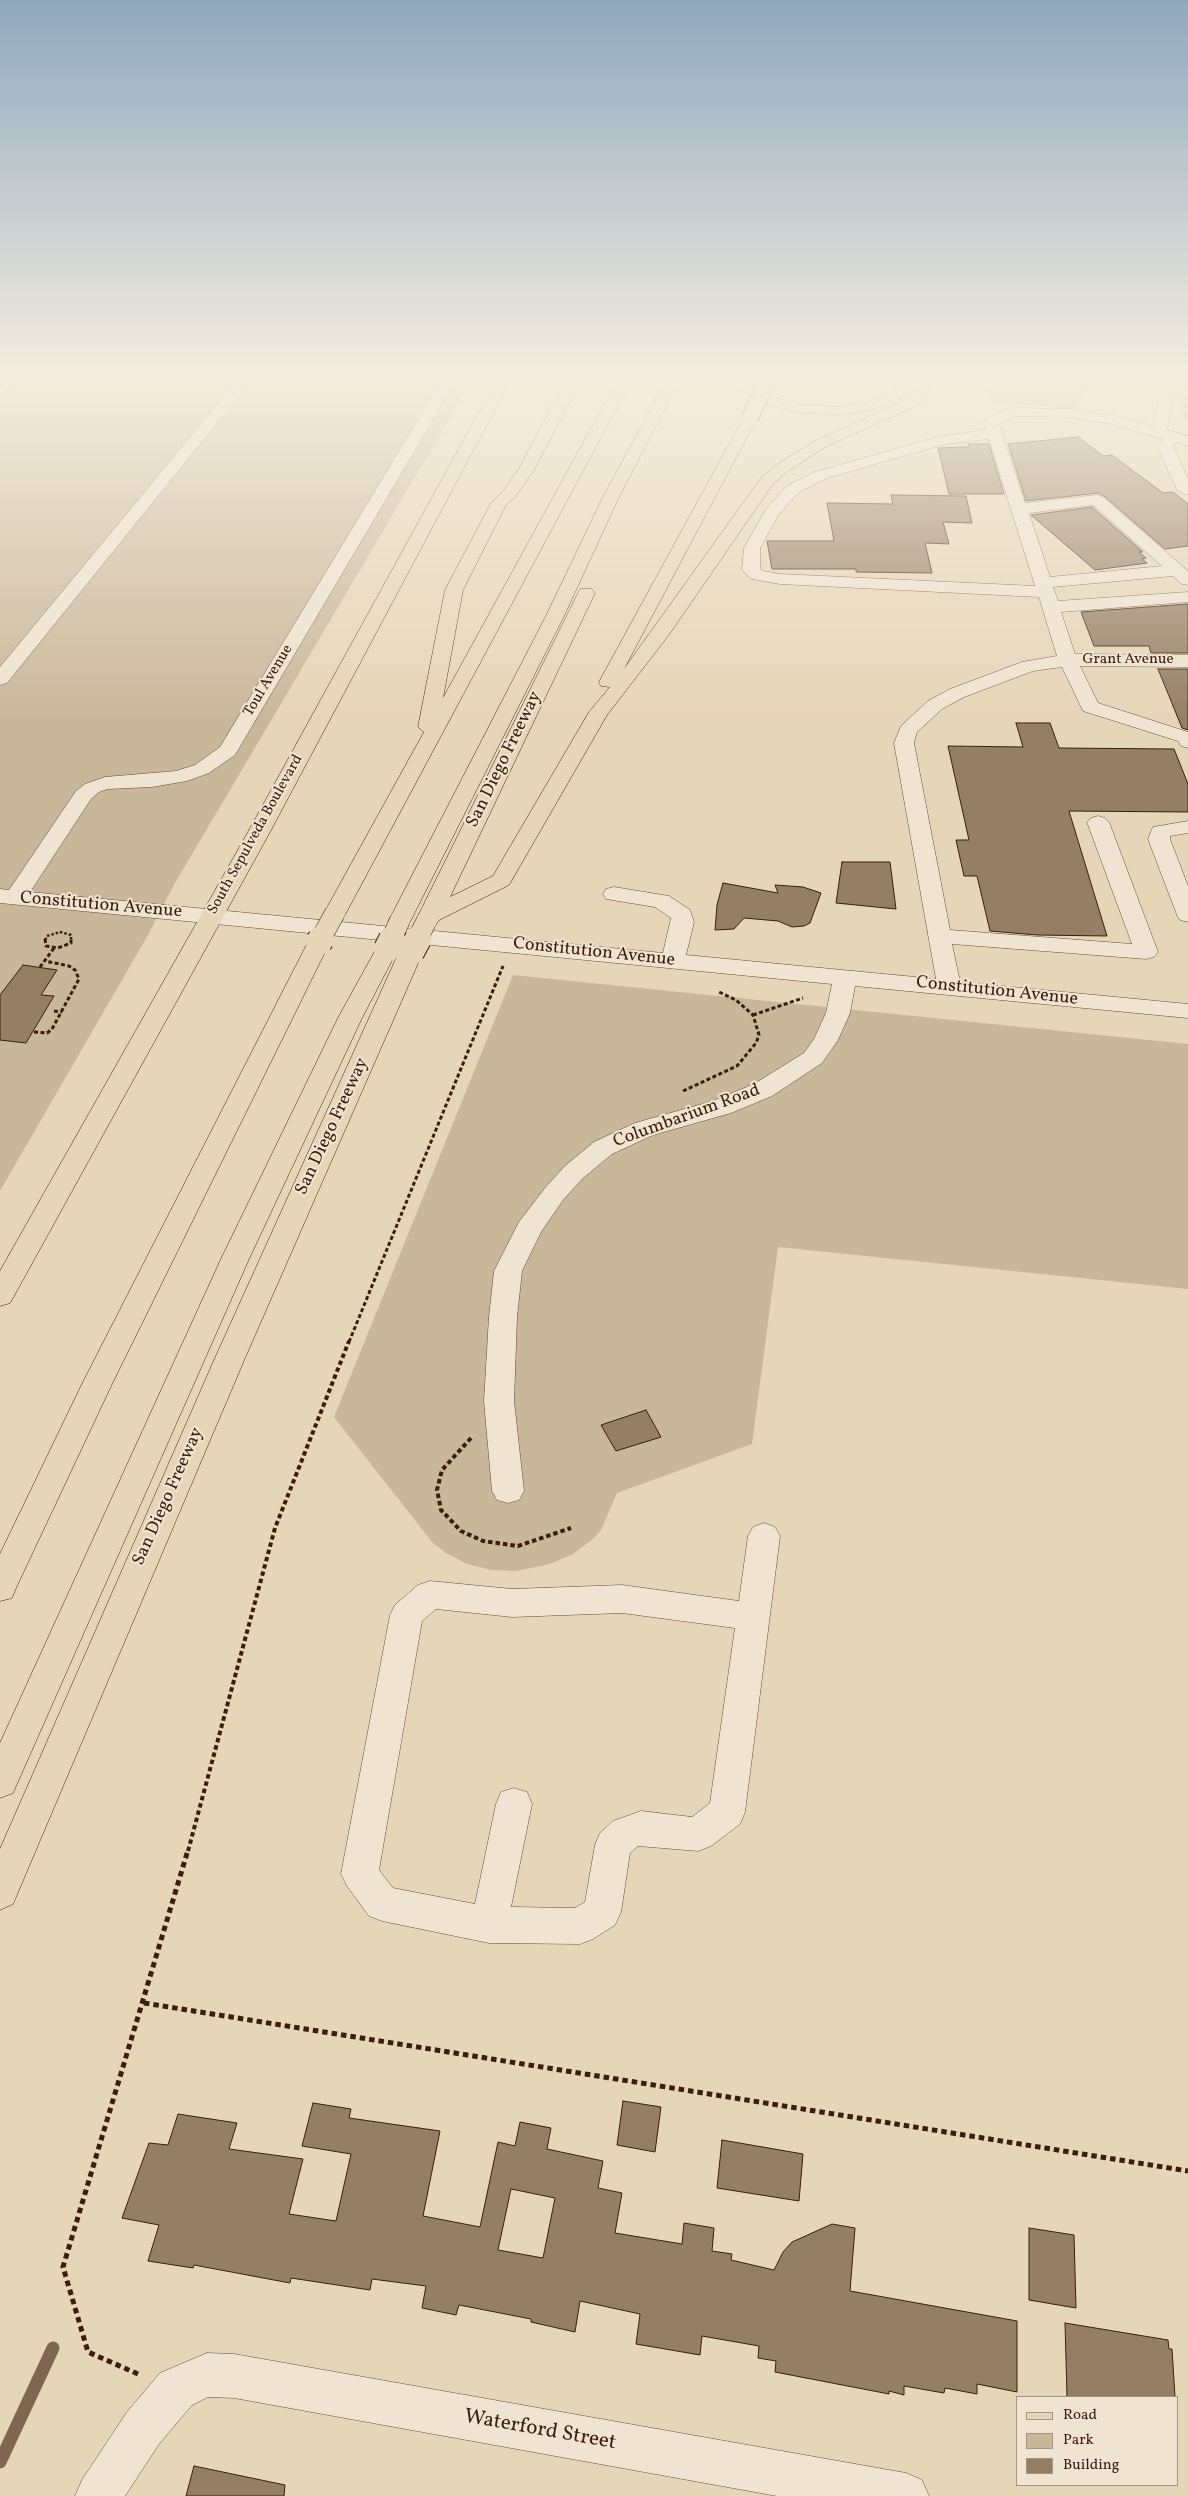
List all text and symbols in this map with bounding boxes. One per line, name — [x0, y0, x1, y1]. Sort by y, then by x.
street label: Toul Avenue — [240, 642, 298, 720]
street label: Grant Avenue — [1082, 651, 1174, 669]
street label: San Diego Freeway — [463, 688, 547, 832]
street label: South Sepulveda Boulevard — [204, 752, 308, 918]
street label: Constitution Avenue — [19, 888, 183, 924]
street label: Constitution Avenue — [512, 934, 676, 972]
street label: Constitution Avenue — [915, 973, 1079, 1011]
street label: San Diego Freeway — [292, 1055, 374, 1199]
street label: Columbarium Road — [611, 1080, 763, 1154]
street label: San Diego Freeway — [129, 1425, 209, 1569]
legend — [1016, 2396, 1178, 2486]
street label: Waterford Street — [462, 2405, 618, 2457]
text: Road — [1063, 2405, 1097, 2426]
text: Park — [1063, 2430, 1094, 2451]
text: Building — [1063, 2455, 1119, 2476]

